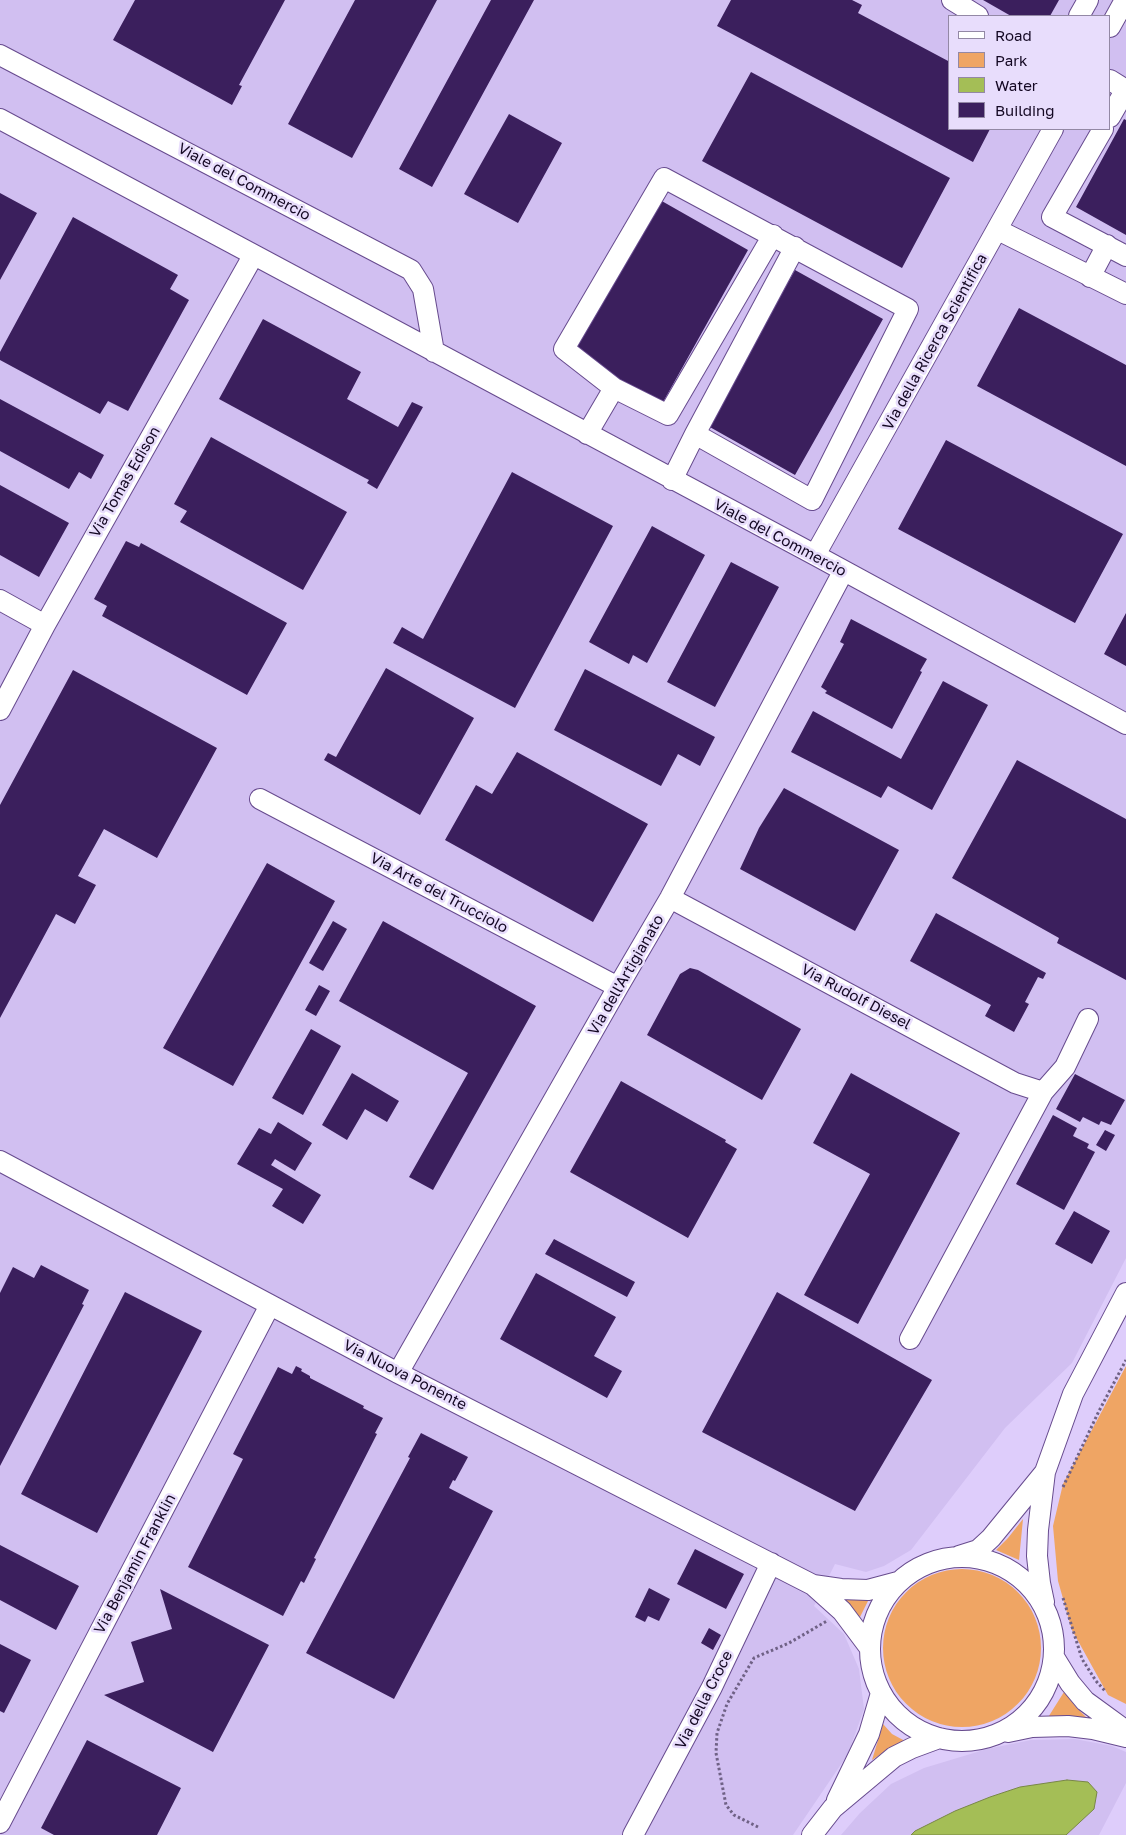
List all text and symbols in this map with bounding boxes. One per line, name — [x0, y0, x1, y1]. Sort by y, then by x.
legend — [948, 15, 1111, 130]
text: Road — [995, 26, 1032, 44]
text: Park — [995, 51, 1027, 69]
text: Water — [995, 76, 1038, 94]
text: Building — [995, 101, 1055, 119]
street label: Viale del Commercio — [175, 139, 313, 225]
street label: Via della Ricerca Scientifica — [879, 251, 991, 433]
street label: Via Tomas Edison — [86, 423, 164, 541]
street label: Viale del Commercio — [711, 495, 849, 581]
street label: Via Arte del Trucciolo — [367, 849, 511, 937]
street label: Via dell'Artigianato — [584, 912, 668, 1038]
street label: Via Rudolf Diesel — [798, 960, 914, 1034]
street label: Via Nuova Ponente — [340, 1336, 470, 1414]
street label: Via Benjamin Franklin — [90, 1491, 180, 1637]
street label: Via della Croce — [672, 1648, 736, 1752]

